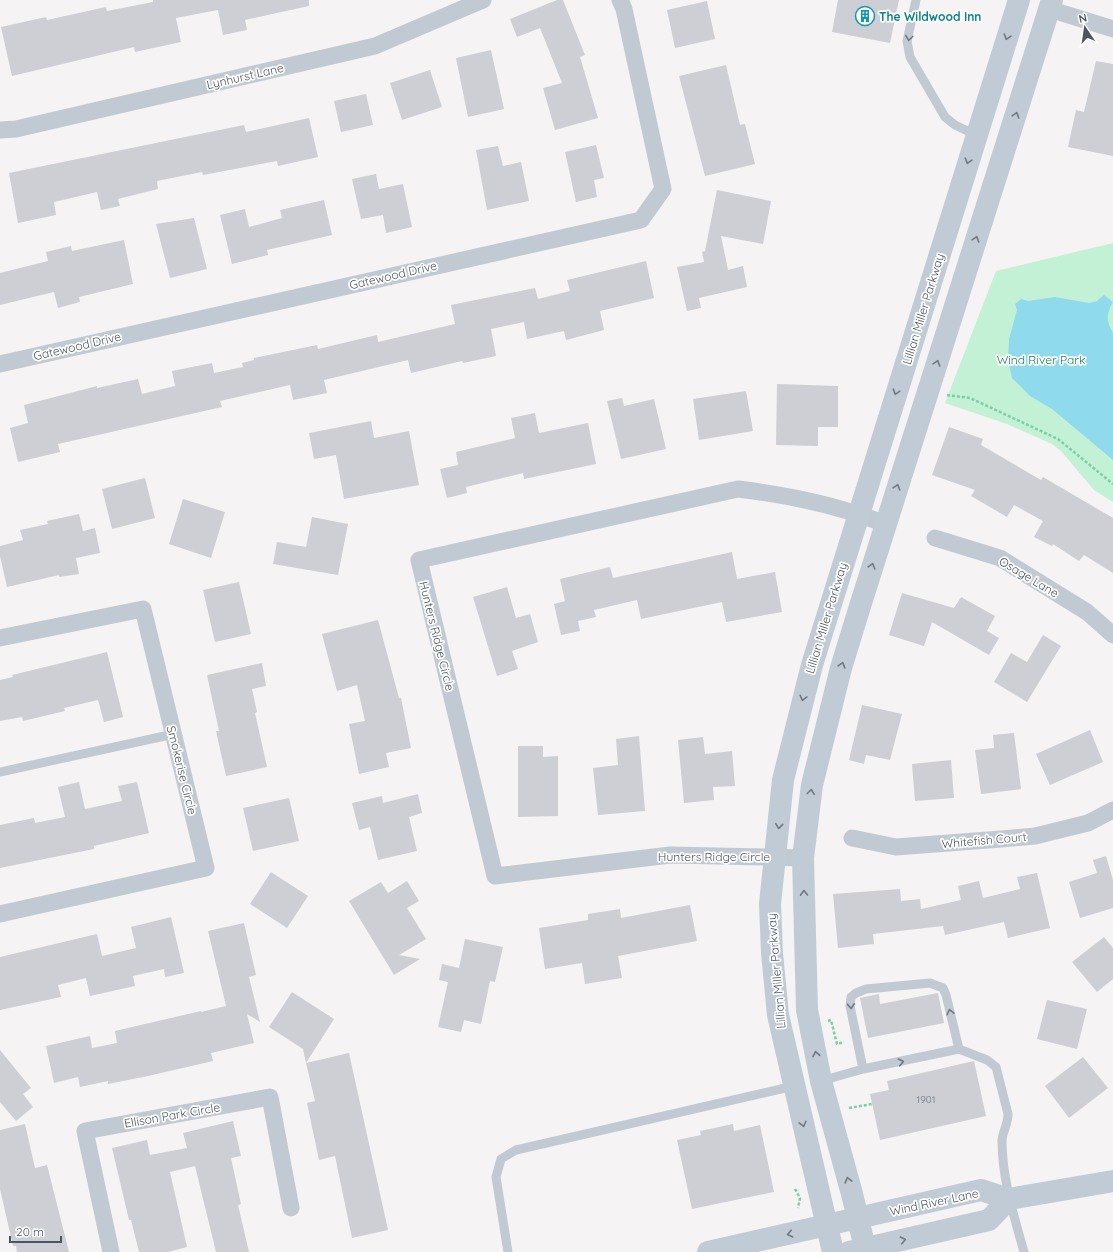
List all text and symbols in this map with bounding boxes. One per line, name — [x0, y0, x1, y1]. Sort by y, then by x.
building icon: The Wildwood Inn — [854, 5, 876, 27]
north arrow — [1065, 8, 1105, 48]
place label: The Wildwood Inn — [879, 9, 981, 24]
text: N — [1077, 11, 1088, 26]
one-way arrow — [1003, 34, 1012, 41]
one-way arrow — [905, 35, 913, 41]
street label: Lynhurst Lane — [205, 60, 285, 92]
one-way arrow — [1011, 112, 1019, 119]
one-way arrow — [964, 158, 973, 165]
one-way arrow — [971, 236, 980, 243]
street label: Lillian Miller Parkway — [899, 251, 947, 367]
street label: Gatewood Drive — [348, 258, 439, 292]
street label: Gatewood Drive — [32, 329, 123, 363]
park label: Wind River Park — [997, 352, 1085, 367]
one-way arrow — [932, 360, 941, 367]
one-way arrow — [892, 389, 901, 396]
one-way arrow — [892, 484, 901, 491]
street label: Osage Lane — [996, 553, 1062, 601]
street label: Lillian Miller Parkway — [802, 560, 850, 676]
one-way arrow — [868, 563, 876, 570]
street label: Hunters Ridge Circle — [416, 580, 458, 693]
one-way arrow — [837, 662, 846, 669]
one-way arrow — [800, 695, 808, 702]
street label: Smokerise Circle — [164, 724, 200, 816]
one-way arrow — [806, 789, 815, 795]
one-way arrow — [774, 823, 783, 829]
street label: Whitefish Court — [941, 829, 1027, 851]
street label: Hunters Ridge Circle — [658, 849, 770, 864]
one-way arrow — [800, 890, 808, 896]
street label: Lillian Miller Parkway — [763, 913, 789, 1029]
one-way arrow — [846, 1003, 855, 1009]
one-way arrow — [947, 1008, 955, 1015]
one-way arrow — [812, 1051, 821, 1057]
one-way arrow — [898, 1058, 904, 1066]
house number: 1901 — [917, 1093, 935, 1106]
street label: Ellison Park Circle — [123, 1099, 221, 1131]
one-way arrow — [798, 1120, 807, 1127]
one-way arrow — [845, 1177, 853, 1183]
street label: Wind River Lane — [888, 1185, 980, 1219]
scale bar — [10, 1218, 61, 1244]
text: 20 m — [16, 1224, 44, 1239]
one-way arrow — [787, 1229, 793, 1237]
one-way arrow — [900, 1236, 906, 1244]

